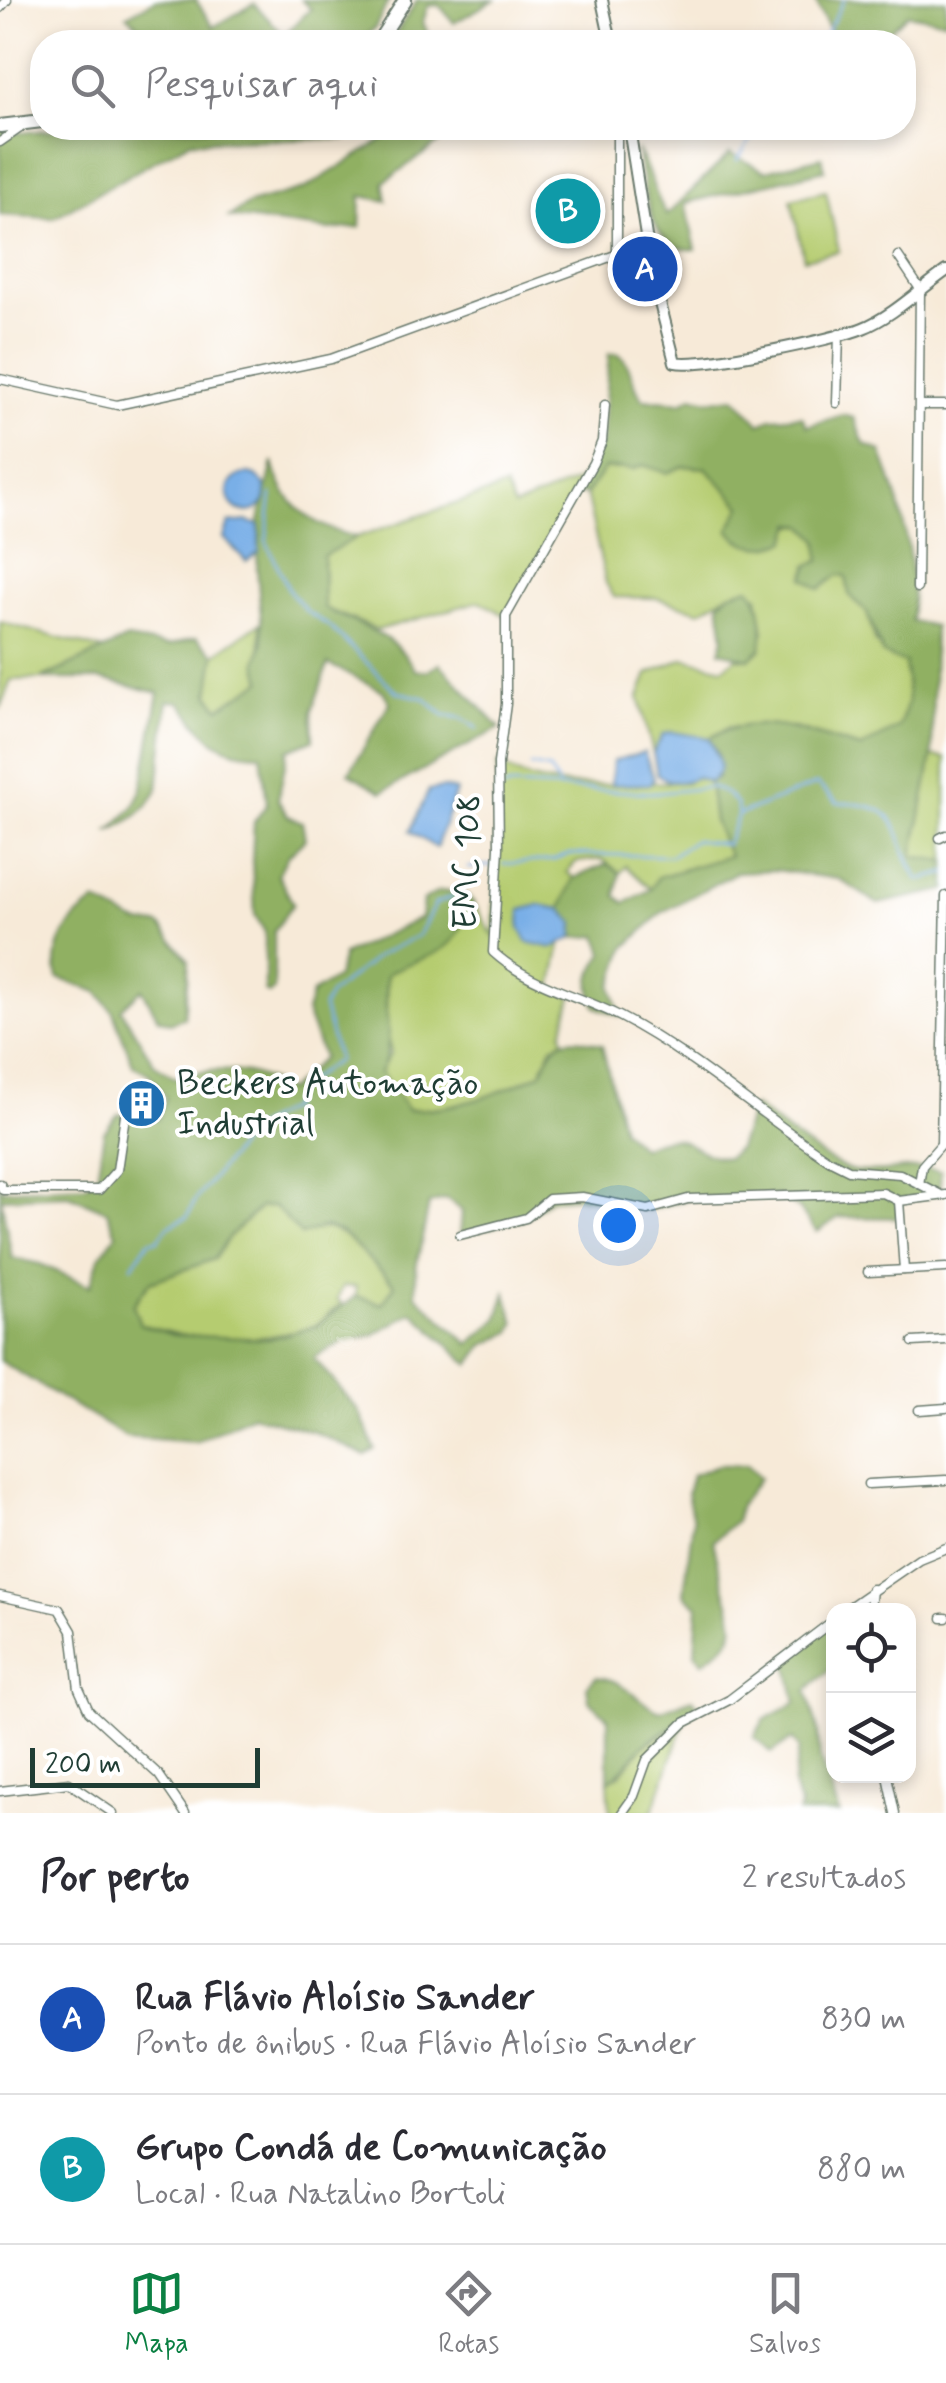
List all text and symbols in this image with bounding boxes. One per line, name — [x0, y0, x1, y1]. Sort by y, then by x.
search box — [30, 30, 916, 140]
icon: search — [65, 58, 120, 113]
text: Pesquisar aqui — [145, 61, 378, 110]
pin: B — [536, 174, 600, 248]
pin: A — [612, 232, 678, 306]
street label: EMC 108 — [443, 793, 493, 931]
place label: Beckers Automação Industrial — [177, 1061, 479, 1147]
building icon: Beckers Automação Industrial — [116, 1078, 168, 1130]
your location — [593, 1200, 644, 1251]
map controls — [826, 1603, 916, 1783]
button: locate — [826, 1603, 916, 1693]
button: layers — [826, 1693, 916, 1783]
scale bar — [30, 1743, 260, 1788]
text: 200 m — [45, 1747, 121, 1784]
text: Por perto — [40, 1851, 190, 1906]
text: 2 resultados — [742, 1857, 906, 1899]
text: Rua Flávio Aloísio Sander — [135, 1974, 535, 2023]
text: A — [62, 1998, 83, 2040]
text: 830 m — [821, 1998, 906, 2040]
text: Ponto de ônibus · Rua Flávio Aloísio Sander — [135, 2023, 697, 2065]
text: Grupo Condá de Comunicação — [135, 2124, 607, 2173]
text: B — [62, 2148, 83, 2190]
text: 880 m — [817, 2148, 906, 2190]
text: Local · Rua Natalino Bortoli — [135, 2173, 506, 2215]
tab: Mapa — [125, 2266, 189, 2363]
tab: Rotas — [438, 2266, 499, 2363]
tab: Salvos — [749, 2266, 821, 2363]

